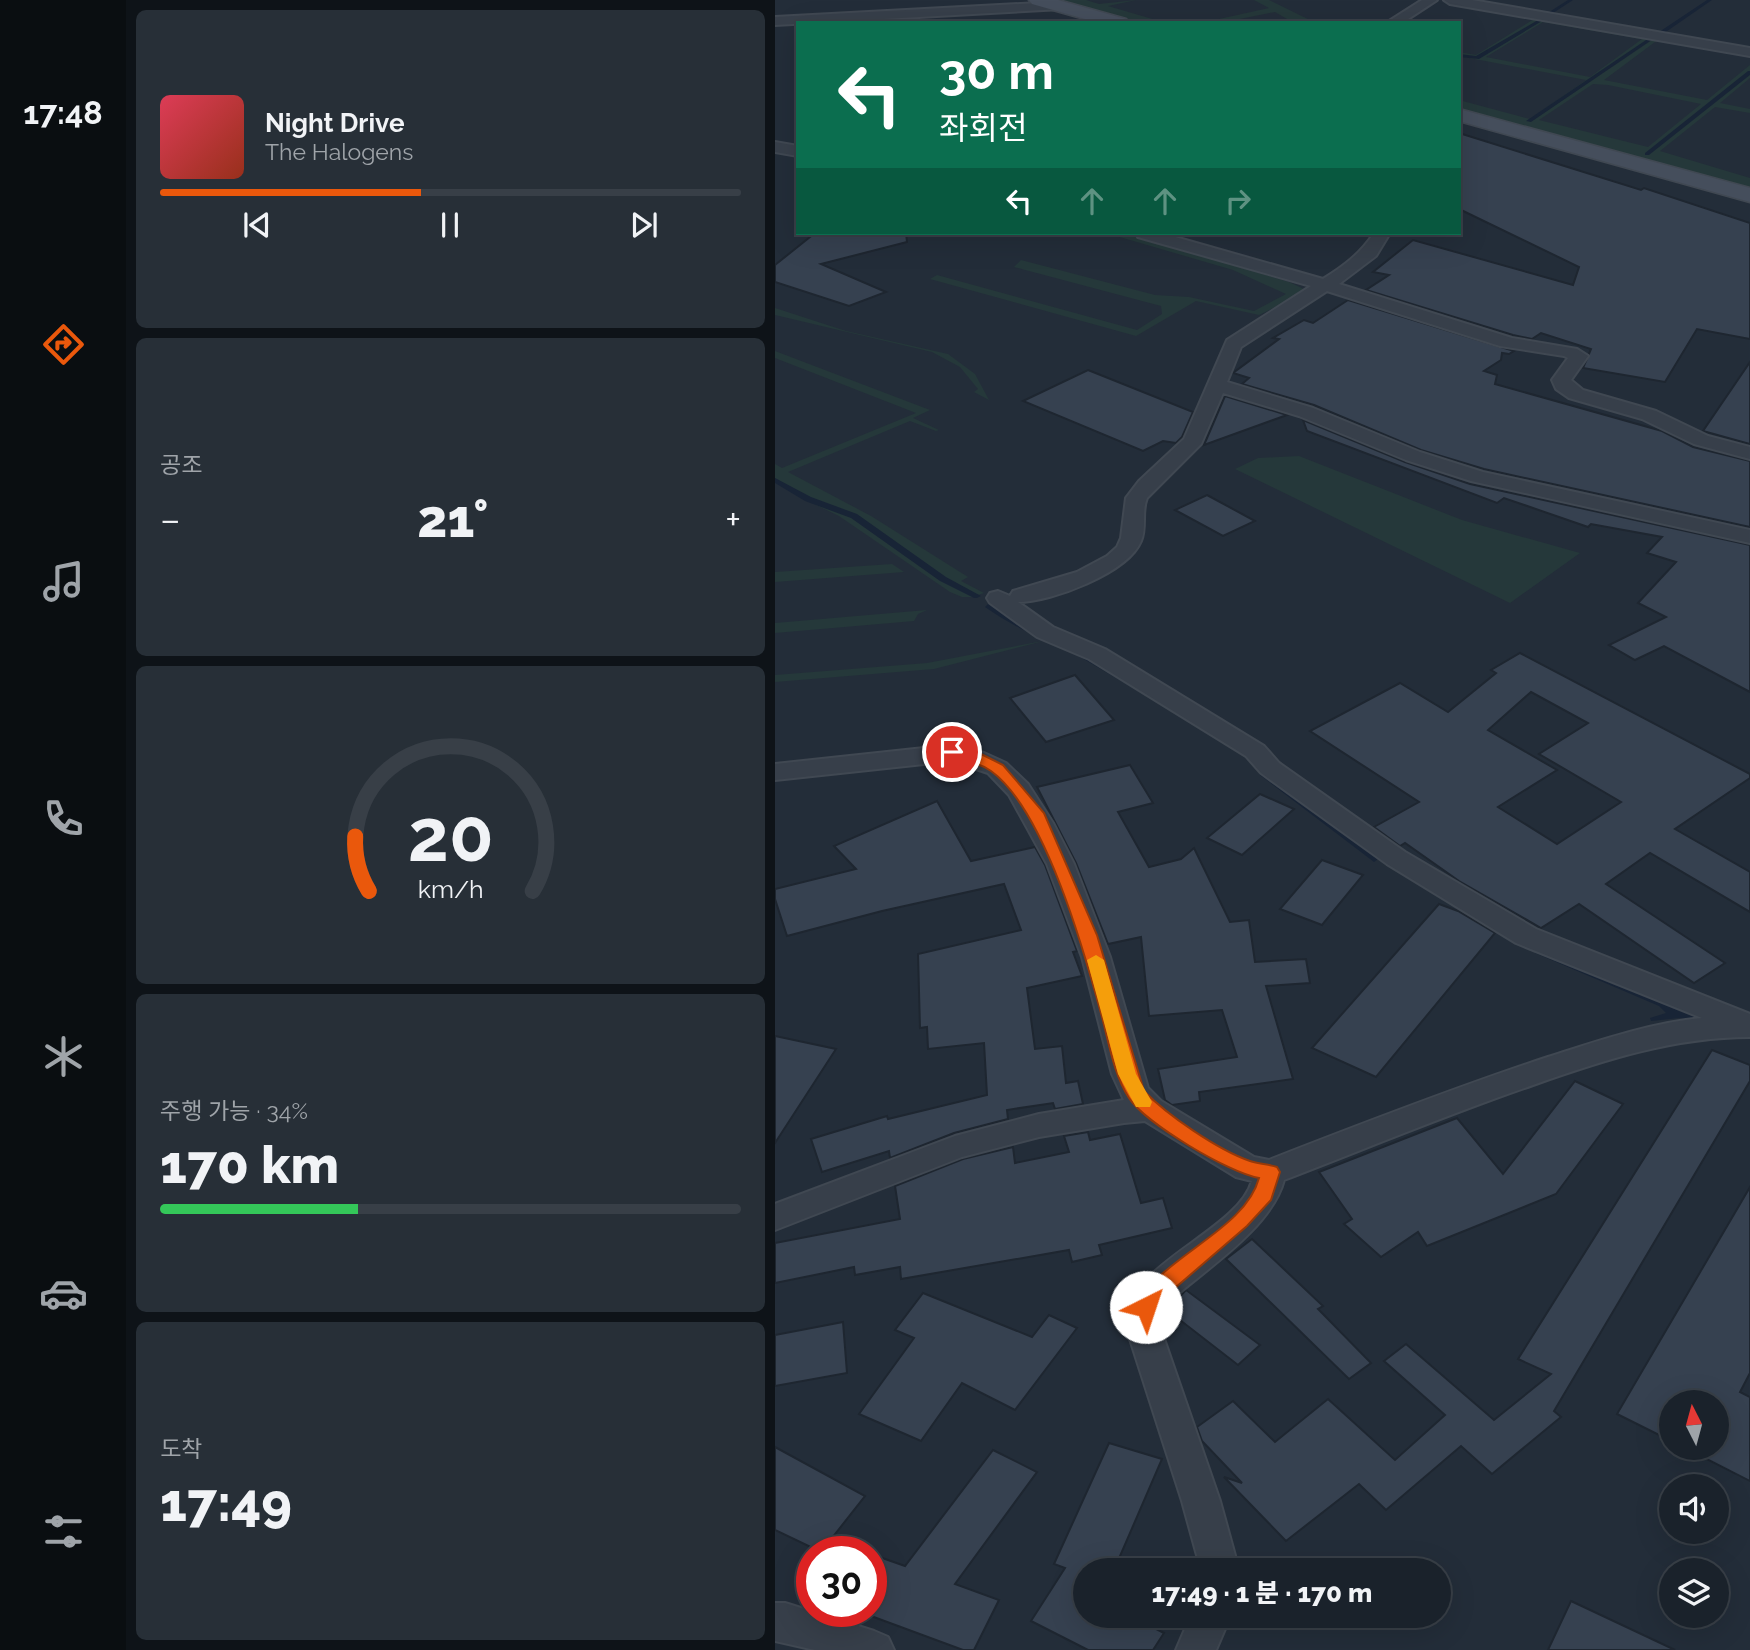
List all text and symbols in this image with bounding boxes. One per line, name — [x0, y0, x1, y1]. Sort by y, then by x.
text: 30 m — [939, 43, 1054, 100]
icon: left — [824, 49, 915, 140]
text: 17:48 — [23, 94, 103, 131]
text: Night Drive — [265, 108, 404, 138]
text: 좌회전 — [939, 109, 1027, 146]
text: The Halogens — [265, 138, 413, 165]
icon: left — [1000, 182, 1038, 220]
icon: ahead — [1073, 182, 1111, 220]
icon: ahead — [1146, 182, 1184, 220]
icon: right — [1219, 182, 1257, 220]
icon: previous — [238, 206, 276, 244]
icon: pause — [431, 206, 469, 244]
icon: next — [625, 206, 663, 244]
icon: directions — [39, 320, 88, 369]
text: 공조 — [160, 451, 202, 478]
text: 21° — [417, 488, 488, 549]
text: − — [160, 497, 180, 542]
text: + — [725, 497, 741, 542]
icon: music — [39, 557, 88, 606]
pin — [922, 722, 982, 782]
icon: arrive — [933, 733, 971, 771]
text: 20 — [408, 793, 493, 878]
icon: phone — [39, 794, 88, 843]
text: km/h — [418, 874, 483, 904]
icon: climate — [39, 1032, 88, 1081]
text: 주행 가능 · 34% — [160, 1097, 308, 1124]
text: 170 km — [160, 1134, 339, 1195]
icon: car — [39, 1269, 88, 1318]
position arrow — [1109, 1270, 1183, 1344]
north arrow — [1659, 1390, 1729, 1460]
map controls — [1659, 1390, 1729, 1628]
text: 도착 — [160, 1435, 202, 1462]
text: 17:49 — [160, 1472, 292, 1533]
button: sound — [1659, 1474, 1729, 1544]
icon: filters — [39, 1507, 88, 1556]
speed limit sign: 30 — [796, 1536, 887, 1627]
button: layers — [1659, 1558, 1729, 1628]
text: 17:49 · 1 분 · 170 m — [1152, 1578, 1372, 1608]

